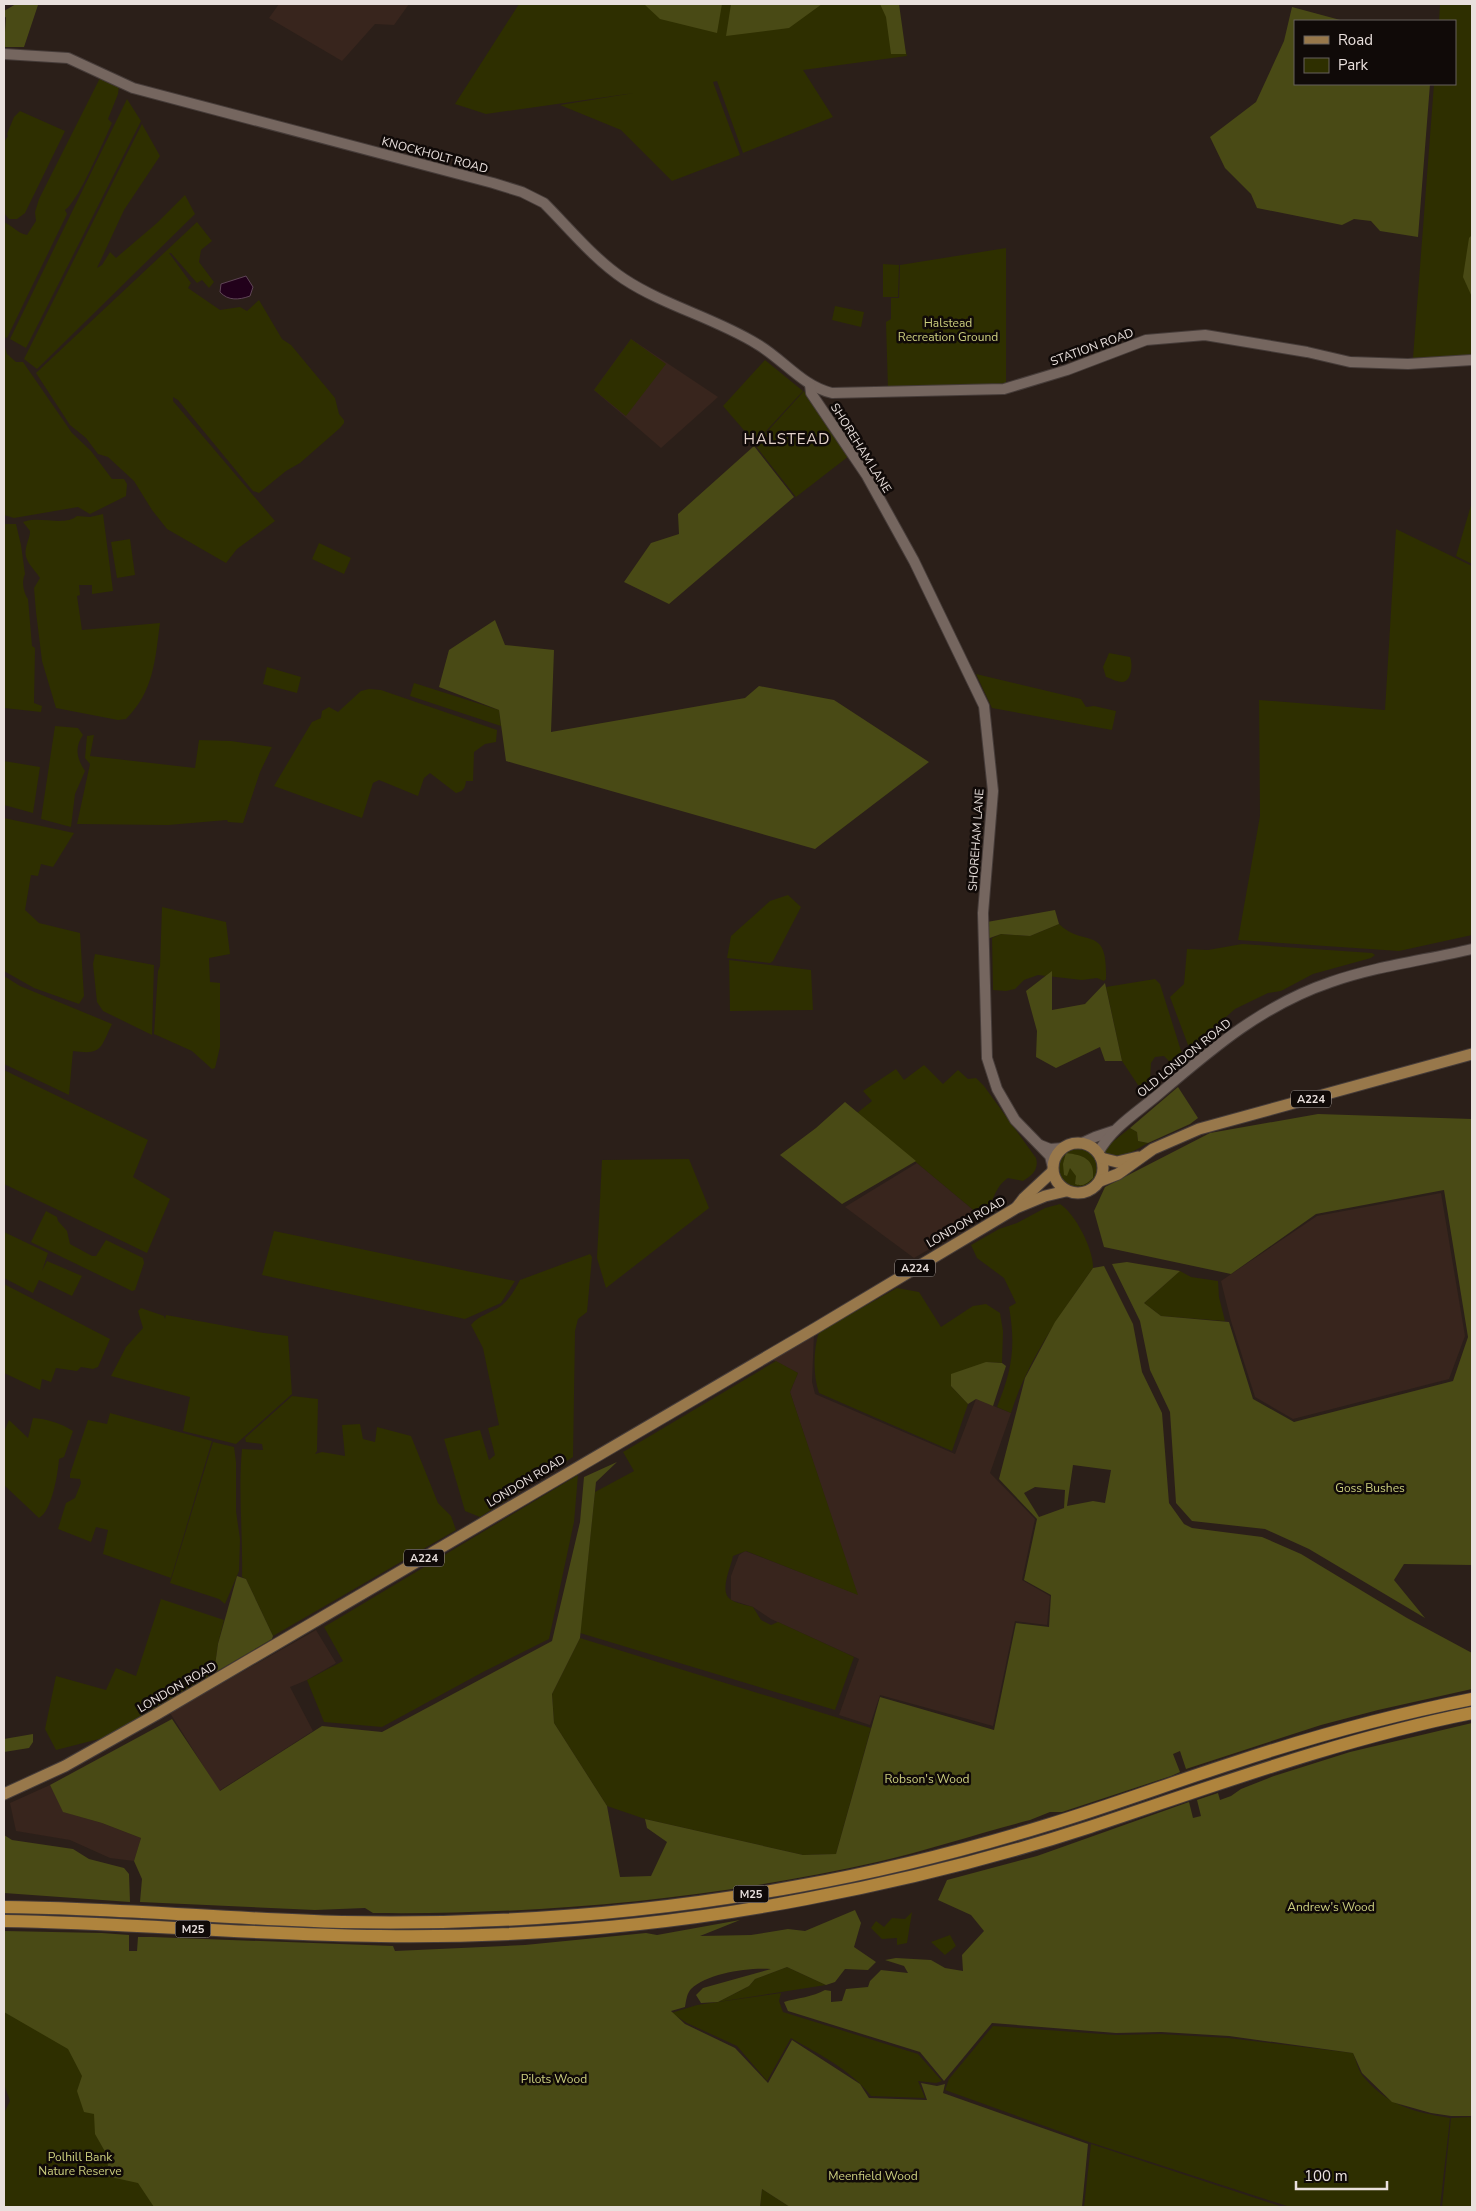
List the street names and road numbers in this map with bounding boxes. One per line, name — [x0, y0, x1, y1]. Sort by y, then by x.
street label: KNOCKHOLT ROAD — [380, 133, 490, 177]
street label: STATION ROAD — [1048, 324, 1136, 369]
street label: SHOREHAM LANE — [827, 400, 895, 496]
street label: SHOREHAM LANE — [964, 788, 988, 892]
street label: OLD LONDON ROAD — [1134, 1015, 1234, 1101]
road number: A224 — [1291, 1090, 1331, 1108]
street label: LONDON ROAD — [923, 1193, 1009, 1251]
road number: A224 — [895, 1260, 935, 1276]
street label: LONDON ROAD — [484, 1451, 568, 1511]
road number: A224 — [404, 1550, 444, 1566]
street label: LONDON ROAD — [134, 1658, 220, 1716]
road number: M25 — [734, 1886, 768, 1902]
road number: M25 — [176, 1920, 210, 1938]

